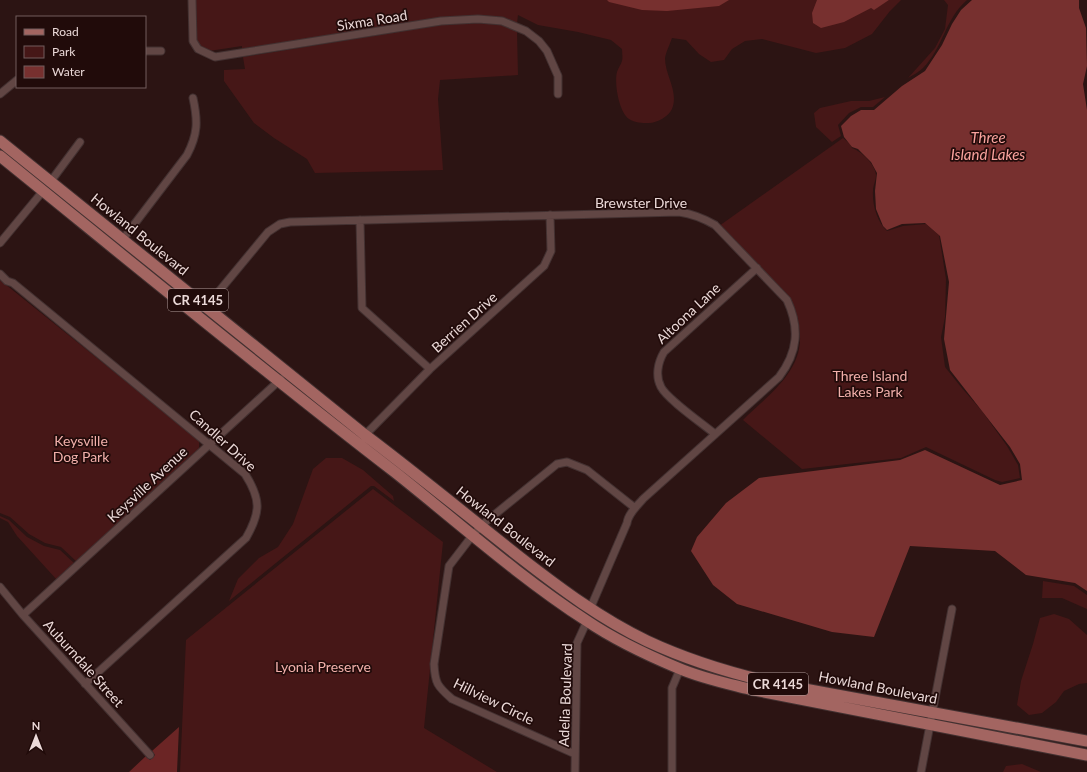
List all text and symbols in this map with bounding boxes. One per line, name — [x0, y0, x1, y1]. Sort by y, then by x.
street label: Sixma Road — [336, 6, 408, 34]
legend — [16, 16, 146, 88]
text: Road — [52, 24, 79, 39]
text: Park — [52, 44, 76, 59]
text: Water — [52, 64, 85, 79]
water label: Three Island Lakes — [951, 128, 1025, 163]
street label: Howland Boulevard — [88, 189, 192, 279]
street label: Brewster Drive — [595, 194, 687, 211]
street label: Altoona Lane — [652, 279, 724, 347]
street label: Berrien Drive — [428, 288, 500, 356]
road number: CR 4145 — [168, 289, 228, 311]
park label: Three Island Lakes Park — [833, 367, 907, 400]
street label: Candler Drive — [186, 405, 260, 475]
park label: Keysville Dog Park — [53, 432, 110, 465]
street label: Keysville Avenue — [104, 443, 190, 525]
street label: Howland Boulevard — [453, 482, 559, 570]
street label: Auburndale Street — [40, 616, 128, 710]
street label: Adelia Boulevard — [555, 643, 575, 747]
park label: Lyonia Preserve — [275, 658, 371, 675]
street label: Howland Boulevard — [817, 667, 939, 707]
road number: CR 4145 — [748, 673, 808, 695]
street label: Hillview Circle — [451, 674, 537, 728]
north arrow — [16, 716, 56, 756]
text: N — [32, 719, 40, 732]

